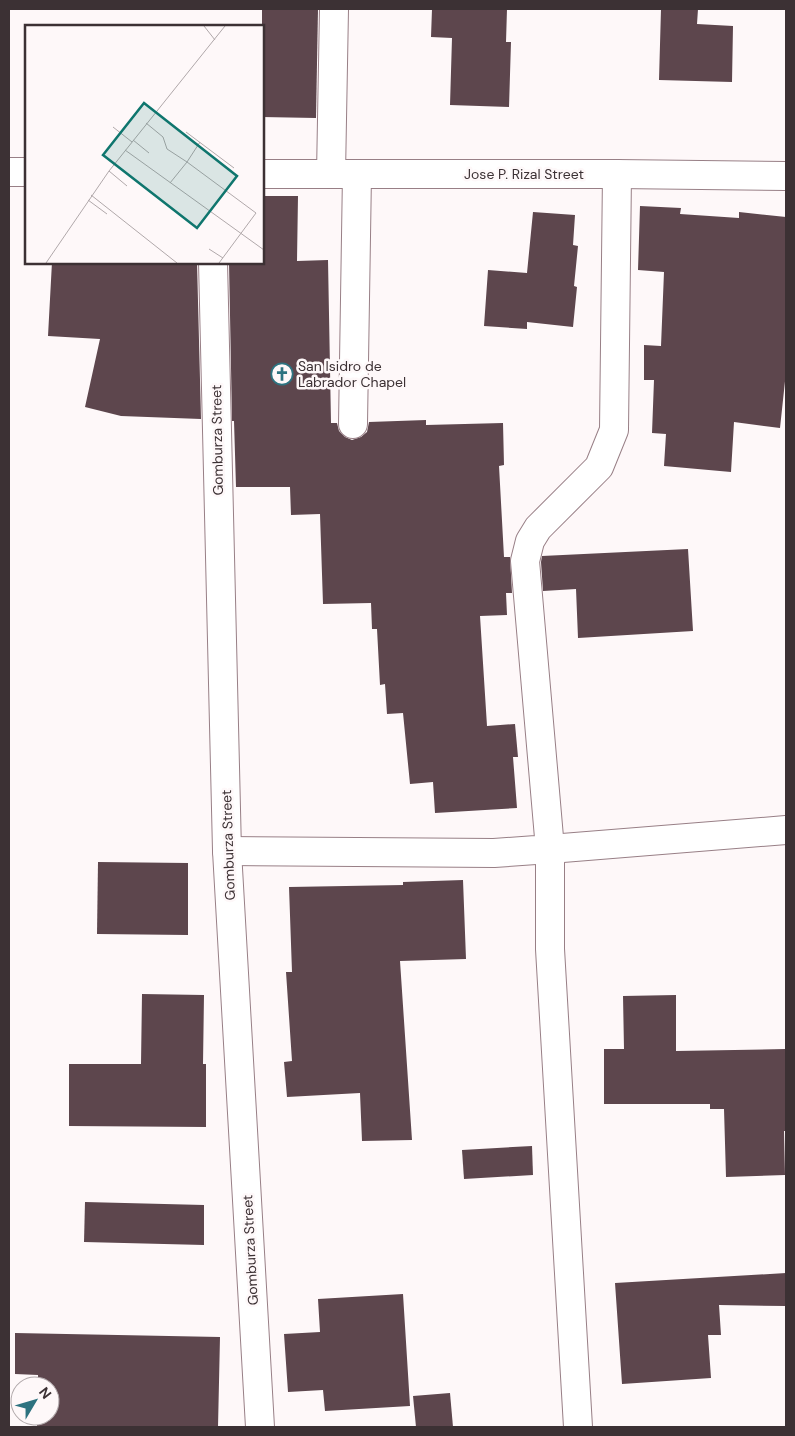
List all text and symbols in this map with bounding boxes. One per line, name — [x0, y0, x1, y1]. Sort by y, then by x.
inset map — [25, 25, 264, 264]
street label: Jose P. Rizal Street — [464, 165, 584, 183]
place label: San Isidro de Labrador Chapel — [298, 357, 406, 391]
church icon: San Isidro de Labrador Chapel — [270, 362, 294, 386]
street label: Gomburza Street — [207, 384, 227, 496]
street label: Gomburza Street — [217, 789, 239, 901]
street label: Gomburza Street — [238, 1194, 262, 1306]
north arrow — [10, 1376, 60, 1426]
text: N — [35, 1383, 55, 1403]

